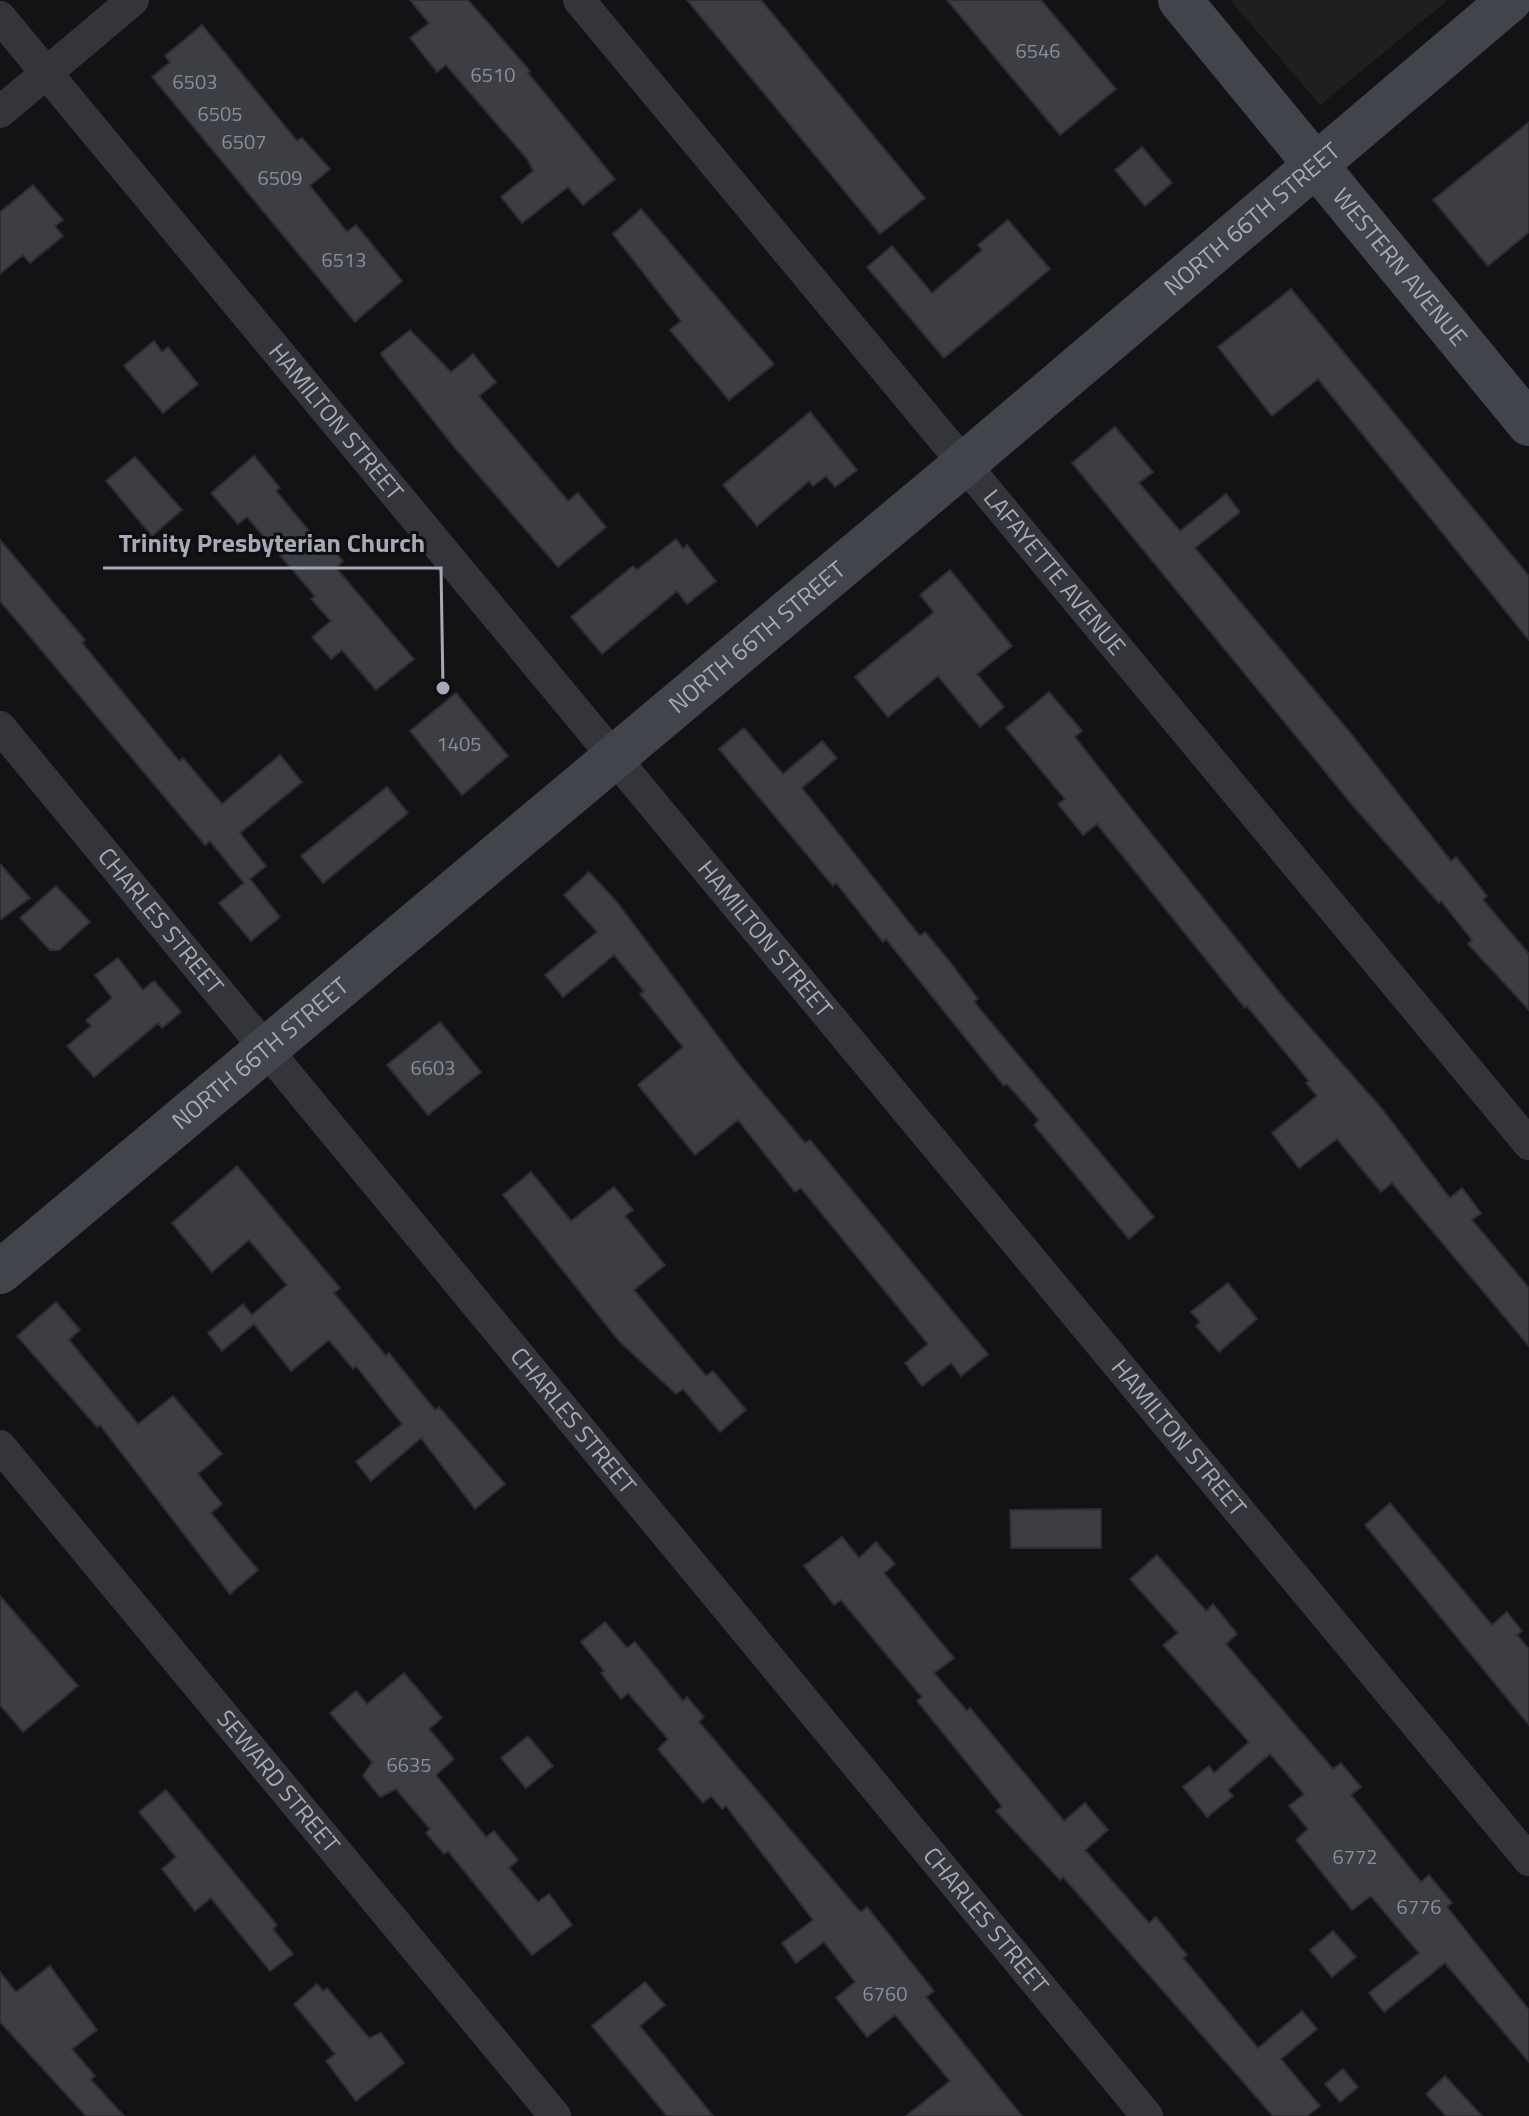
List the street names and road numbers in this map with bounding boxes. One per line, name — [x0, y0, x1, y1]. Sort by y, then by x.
street label: NORTH 66TH STREET — [1156, 133, 1348, 304]
street label: WESTERN AVENUE — [1325, 180, 1477, 353]
street label: HAMILTON STREET — [261, 335, 413, 508]
street label: LAFAYETTE AVENUE — [975, 481, 1135, 663]
street label: NORTH 66TH STREET — [660, 551, 853, 721]
street label: CHARLES STREET — [90, 839, 233, 1002]
street label: HAMILTON STREET — [690, 852, 842, 1025]
street label: NORTH 66TH STREET — [164, 968, 357, 1138]
street label: CHARLES STREET — [502, 1339, 646, 1502]
street label: HAMILTON STREET — [1103, 1351, 1256, 1524]
street label: SEWARD STREET — [209, 1702, 349, 1861]
street label: CHARLES STREET — [915, 1839, 1058, 2002]

